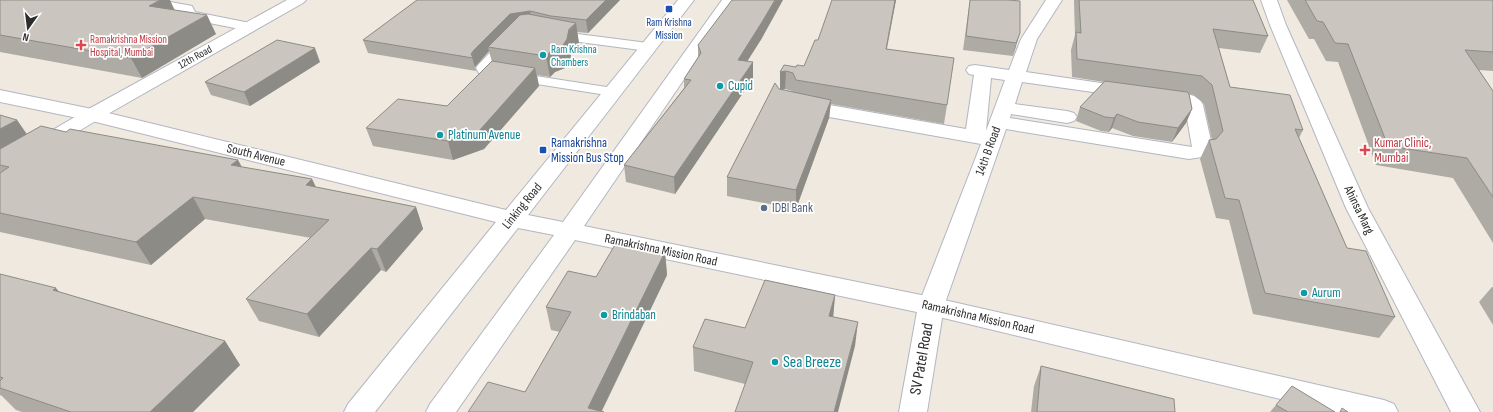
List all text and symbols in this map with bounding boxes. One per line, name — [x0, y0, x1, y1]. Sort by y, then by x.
marker: Ram Krishna Mission — [664, 4, 674, 14]
north arrow — [8, 8, 48, 48]
place label: Ram Krishna Mission — [646, 16, 692, 42]
text: N — [21, 30, 30, 44]
place label: Ramakrishna Mission Hospital, Mumbai — [90, 33, 167, 59]
marker: Ramakrishna Mission Hospital, Mumbai — [75, 39, 87, 51]
street label: 12th Road — [176, 42, 215, 72]
place label: Ram Krishna Chambers — [551, 43, 597, 69]
marker: Ram Krishna Chambers — [538, 50, 548, 60]
place label: Cupid — [728, 78, 753, 94]
marker: Cupid — [715, 81, 725, 91]
street label: 14th B Road — [972, 124, 1004, 178]
place label: Platinum Avenue — [448, 127, 521, 143]
marker: Platinum Avenue — [435, 130, 445, 140]
place label: Ramakrishna Mission Bus Stop — [551, 135, 624, 166]
place label: Kumar Clinic, Mumbai — [1374, 135, 1431, 166]
street label: South Avenue — [225, 140, 287, 170]
marker: Kumar Clinic, Mumbai — [1359, 144, 1371, 156]
marker: Ramakrishna Mission Bus Stop — [538, 145, 548, 155]
street label: Linking Road — [499, 180, 545, 232]
street label: Ahinsa Marg — [1340, 182, 1378, 237]
place label: IDBI Bank — [772, 200, 813, 216]
marker: IDBI Bank — [759, 203, 769, 213]
street label: Ramakrishna Mission Road — [603, 230, 719, 270]
place label: Aurum — [1311, 285, 1341, 301]
marker: Aurum — [1299, 288, 1309, 298]
street label: Ramakrishna Mission Road — [920, 296, 1036, 338]
place label: Brindaban — [612, 307, 656, 323]
marker: Brindaban — [599, 310, 609, 320]
street label: SV Patel Road — [906, 322, 938, 396]
place label: Sea Breeze — [783, 353, 841, 372]
marker: Sea Breeze — [770, 357, 780, 367]

